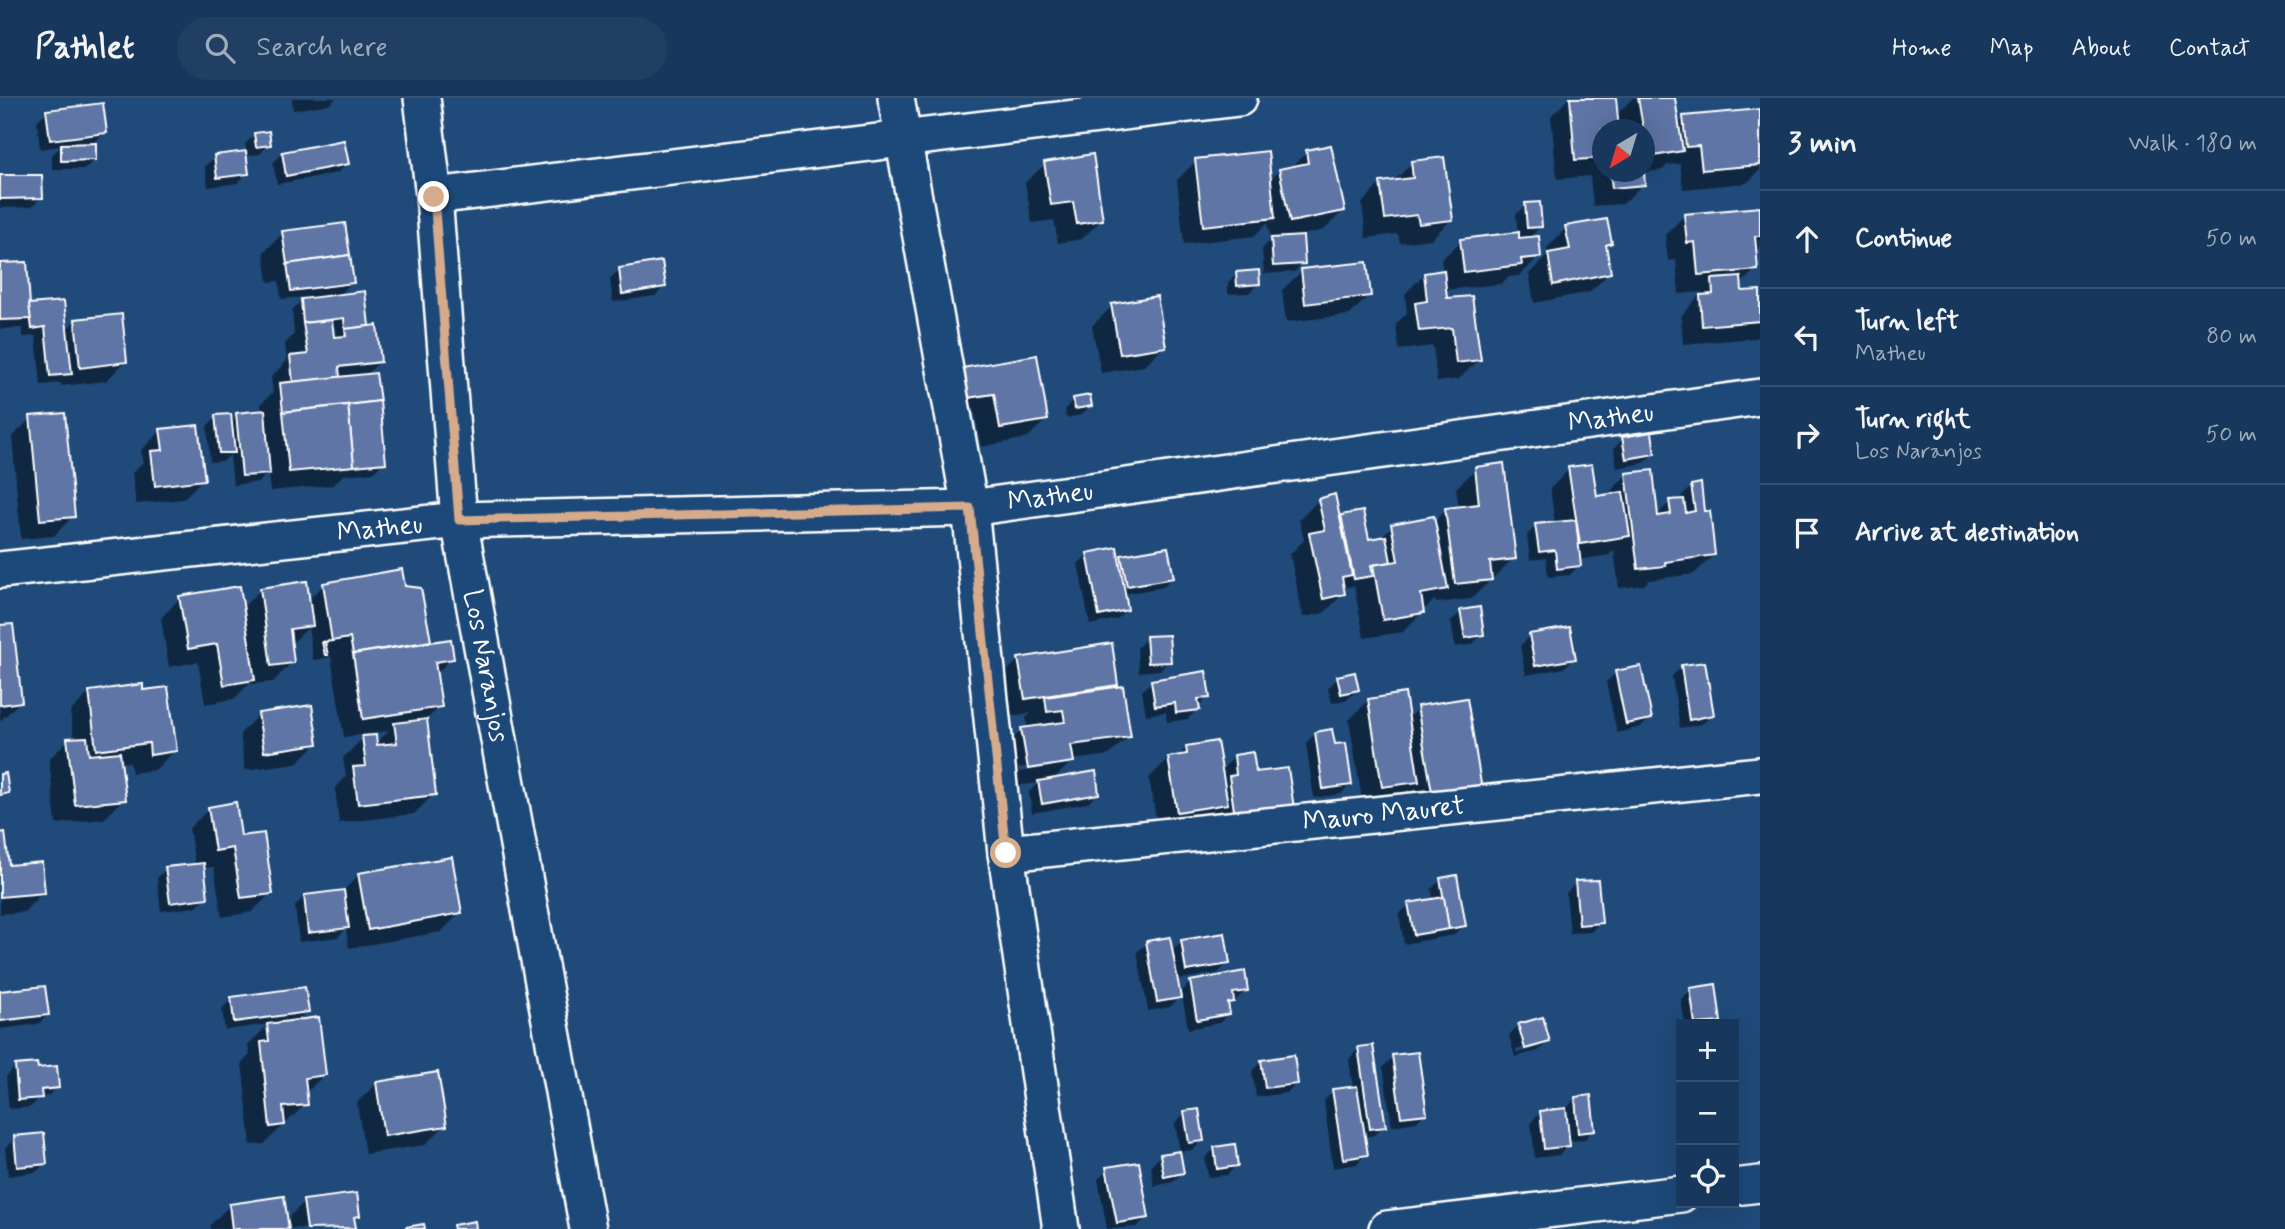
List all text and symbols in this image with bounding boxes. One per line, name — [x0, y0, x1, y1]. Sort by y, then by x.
search box — [177, 17, 667, 80]
text: Pathlet — [35, 26, 135, 70]
icon: search — [201, 29, 239, 67]
text: Search here — [257, 31, 387, 65]
text: Home — [1892, 33, 1952, 64]
text: Map — [1990, 33, 2034, 64]
text: About — [2072, 33, 2131, 64]
text: Contact — [2169, 33, 2250, 64]
north arrow — [1592, 119, 1655, 182]
text: 3 min — [1788, 124, 1857, 163]
text: Walk · 180 m — [2128, 129, 2257, 159]
route end — [418, 181, 449, 212]
icon: ahead — [1788, 220, 1826, 258]
text: Continue — [1855, 222, 1952, 256]
text: 50 m — [2206, 224, 2257, 254]
text: Turn left — [1855, 305, 1959, 339]
icon: left — [1788, 318, 1826, 356]
text: 80 m — [2206, 322, 2257, 352]
text: Matheu — [1855, 339, 1926, 369]
street label: Matheu — [1566, 394, 1656, 442]
text: Turn right — [1855, 403, 1971, 437]
icon: right — [1788, 416, 1826, 454]
text: 50 m — [2206, 420, 2257, 450]
text: Los Naranjos — [1855, 437, 1982, 467]
street label: Matheu — [1005, 472, 1096, 521]
street label: Matheu — [335, 506, 425, 552]
icon: arrive — [1788, 514, 1826, 552]
text: Arrive at destination — [1855, 516, 2079, 550]
street label: Los Naranjos — [454, 587, 518, 745]
street label: Mauro Mauret — [1301, 787, 1467, 841]
route start — [990, 837, 1021, 868]
map controls — [1676, 1019, 1739, 1208]
button: + — [1676, 1019, 1739, 1082]
button: − — [1676, 1082, 1739, 1145]
button: locate — [1676, 1145, 1739, 1208]

